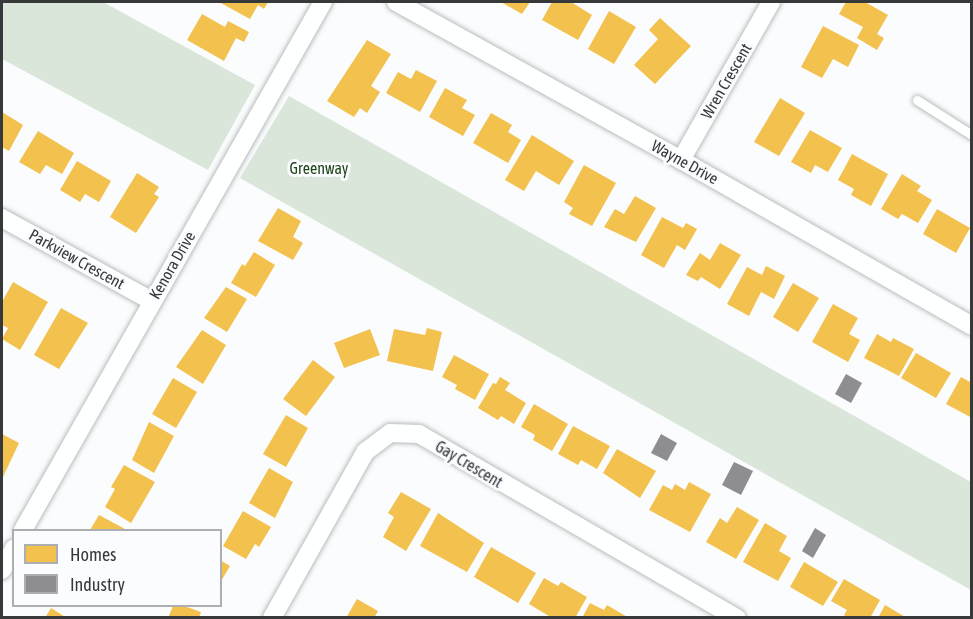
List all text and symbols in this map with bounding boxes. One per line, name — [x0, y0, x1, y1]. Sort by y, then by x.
street label: Wren Crescent — [697, 40, 755, 122]
street label: Wayne Drive — [648, 136, 722, 188]
park label: Greenway — [290, 158, 348, 178]
street label: Parkview Crescent — [26, 225, 128, 293]
street label: Kenora Drive — [145, 228, 199, 302]
street label: Gay Crescent — [432, 436, 506, 492]
legend — [12, 529, 222, 607]
text: Homes — [70, 544, 116, 565]
text: Industry — [70, 574, 125, 595]

